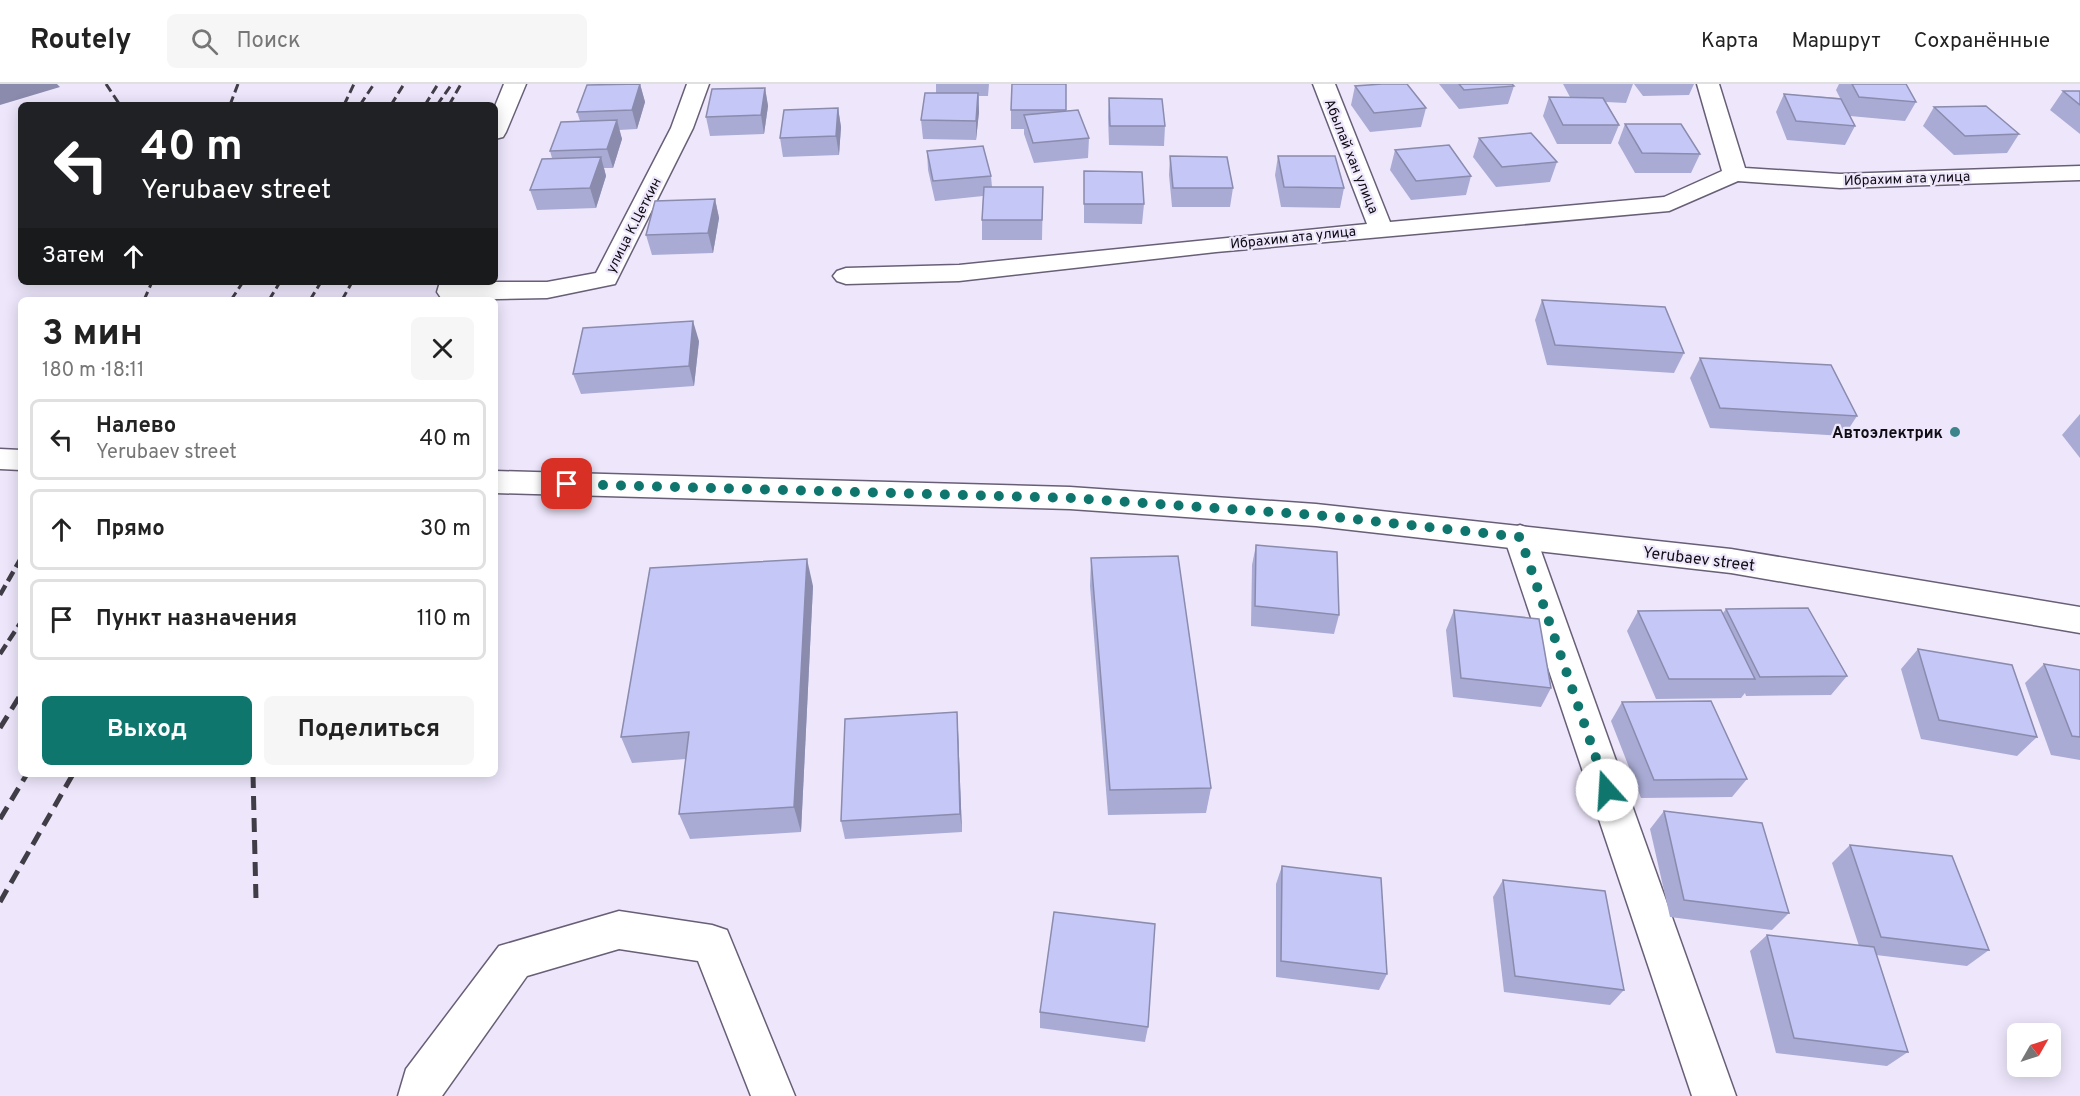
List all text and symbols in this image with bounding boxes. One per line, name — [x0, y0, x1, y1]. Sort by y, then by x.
search box — [167, 14, 587, 68]
text: Routely — [30, 23, 131, 59]
icon: search — [188, 25, 221, 58]
text: Поиск — [236, 28, 301, 55]
text: Карта — [1701, 28, 1758, 55]
text: Маршрут — [1791, 28, 1881, 55]
text: Сохранённые — [1914, 28, 2050, 55]
street label: Абылай хан улица — [1320, 97, 1381, 216]
text: 40 m — [141, 122, 243, 175]
icon: left — [42, 126, 120, 204]
street label: Ибрахим ата улица — [1844, 169, 1971, 190]
text: Yerubaev street — [141, 174, 331, 208]
street label: улица К.Цеткин — [603, 175, 666, 276]
street label: Ибрахим ата улица — [1229, 223, 1357, 254]
icon: ahead — [117, 240, 150, 273]
text: Затем — [42, 243, 105, 270]
text: 3 мин — [42, 312, 143, 358]
button: close — [411, 317, 474, 380]
text: 180 m · 18:11 — [42, 358, 144, 384]
text: Налево — [96, 413, 176, 440]
icon: left — [45, 423, 78, 456]
place label: Автоэлектрик — [1832, 424, 1943, 444]
marker: Автоэлектрик — [1948, 425, 1962, 439]
text: 40 m — [419, 426, 471, 453]
text: Yerubaev street — [96, 440, 237, 466]
pin — [541, 458, 592, 509]
icon: arrive — [550, 467, 583, 500]
icon: ahead — [45, 513, 78, 546]
text: Прямо — [96, 516, 165, 543]
text: 30 m — [420, 516, 471, 543]
street label: Yerubaev street — [1642, 543, 1756, 577]
icon: arrive — [45, 603, 78, 636]
text: Пункт назначения — [96, 606, 297, 633]
text: 110 m — [417, 606, 471, 633]
button: Выход — [42, 696, 252, 765]
button: Поделиться — [264, 696, 474, 765]
position arrow — [1575, 758, 1639, 822]
north arrow — [2007, 1023, 2061, 1077]
map controls — [2007, 1023, 2061, 1077]

